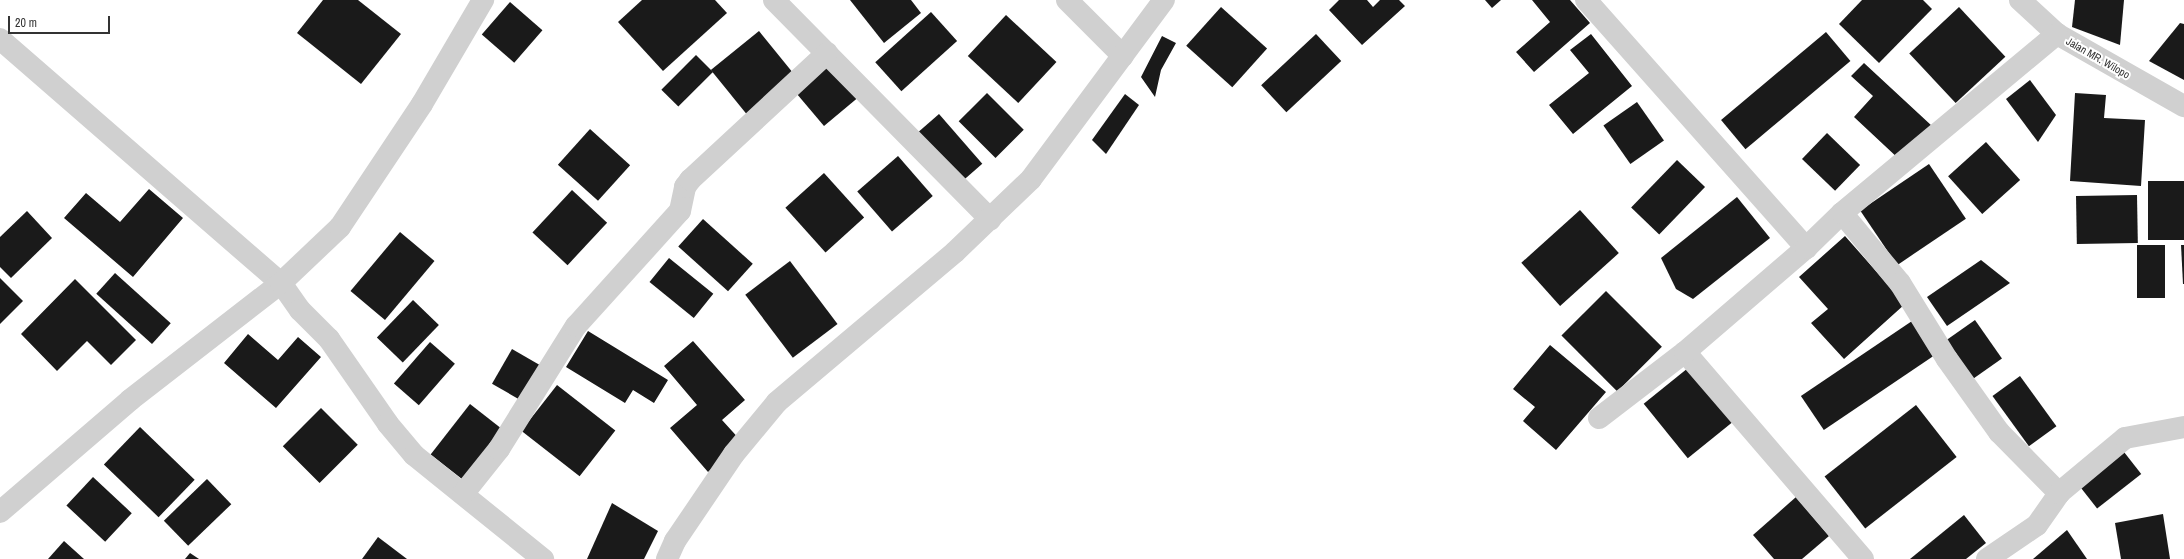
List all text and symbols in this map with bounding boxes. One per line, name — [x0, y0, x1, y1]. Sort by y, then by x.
scale bar — [10, 8, 112, 34]
text: 20 m — [15, 15, 37, 31]
street label: Jalan MR. Wilopo — [2064, 34, 2132, 82]

